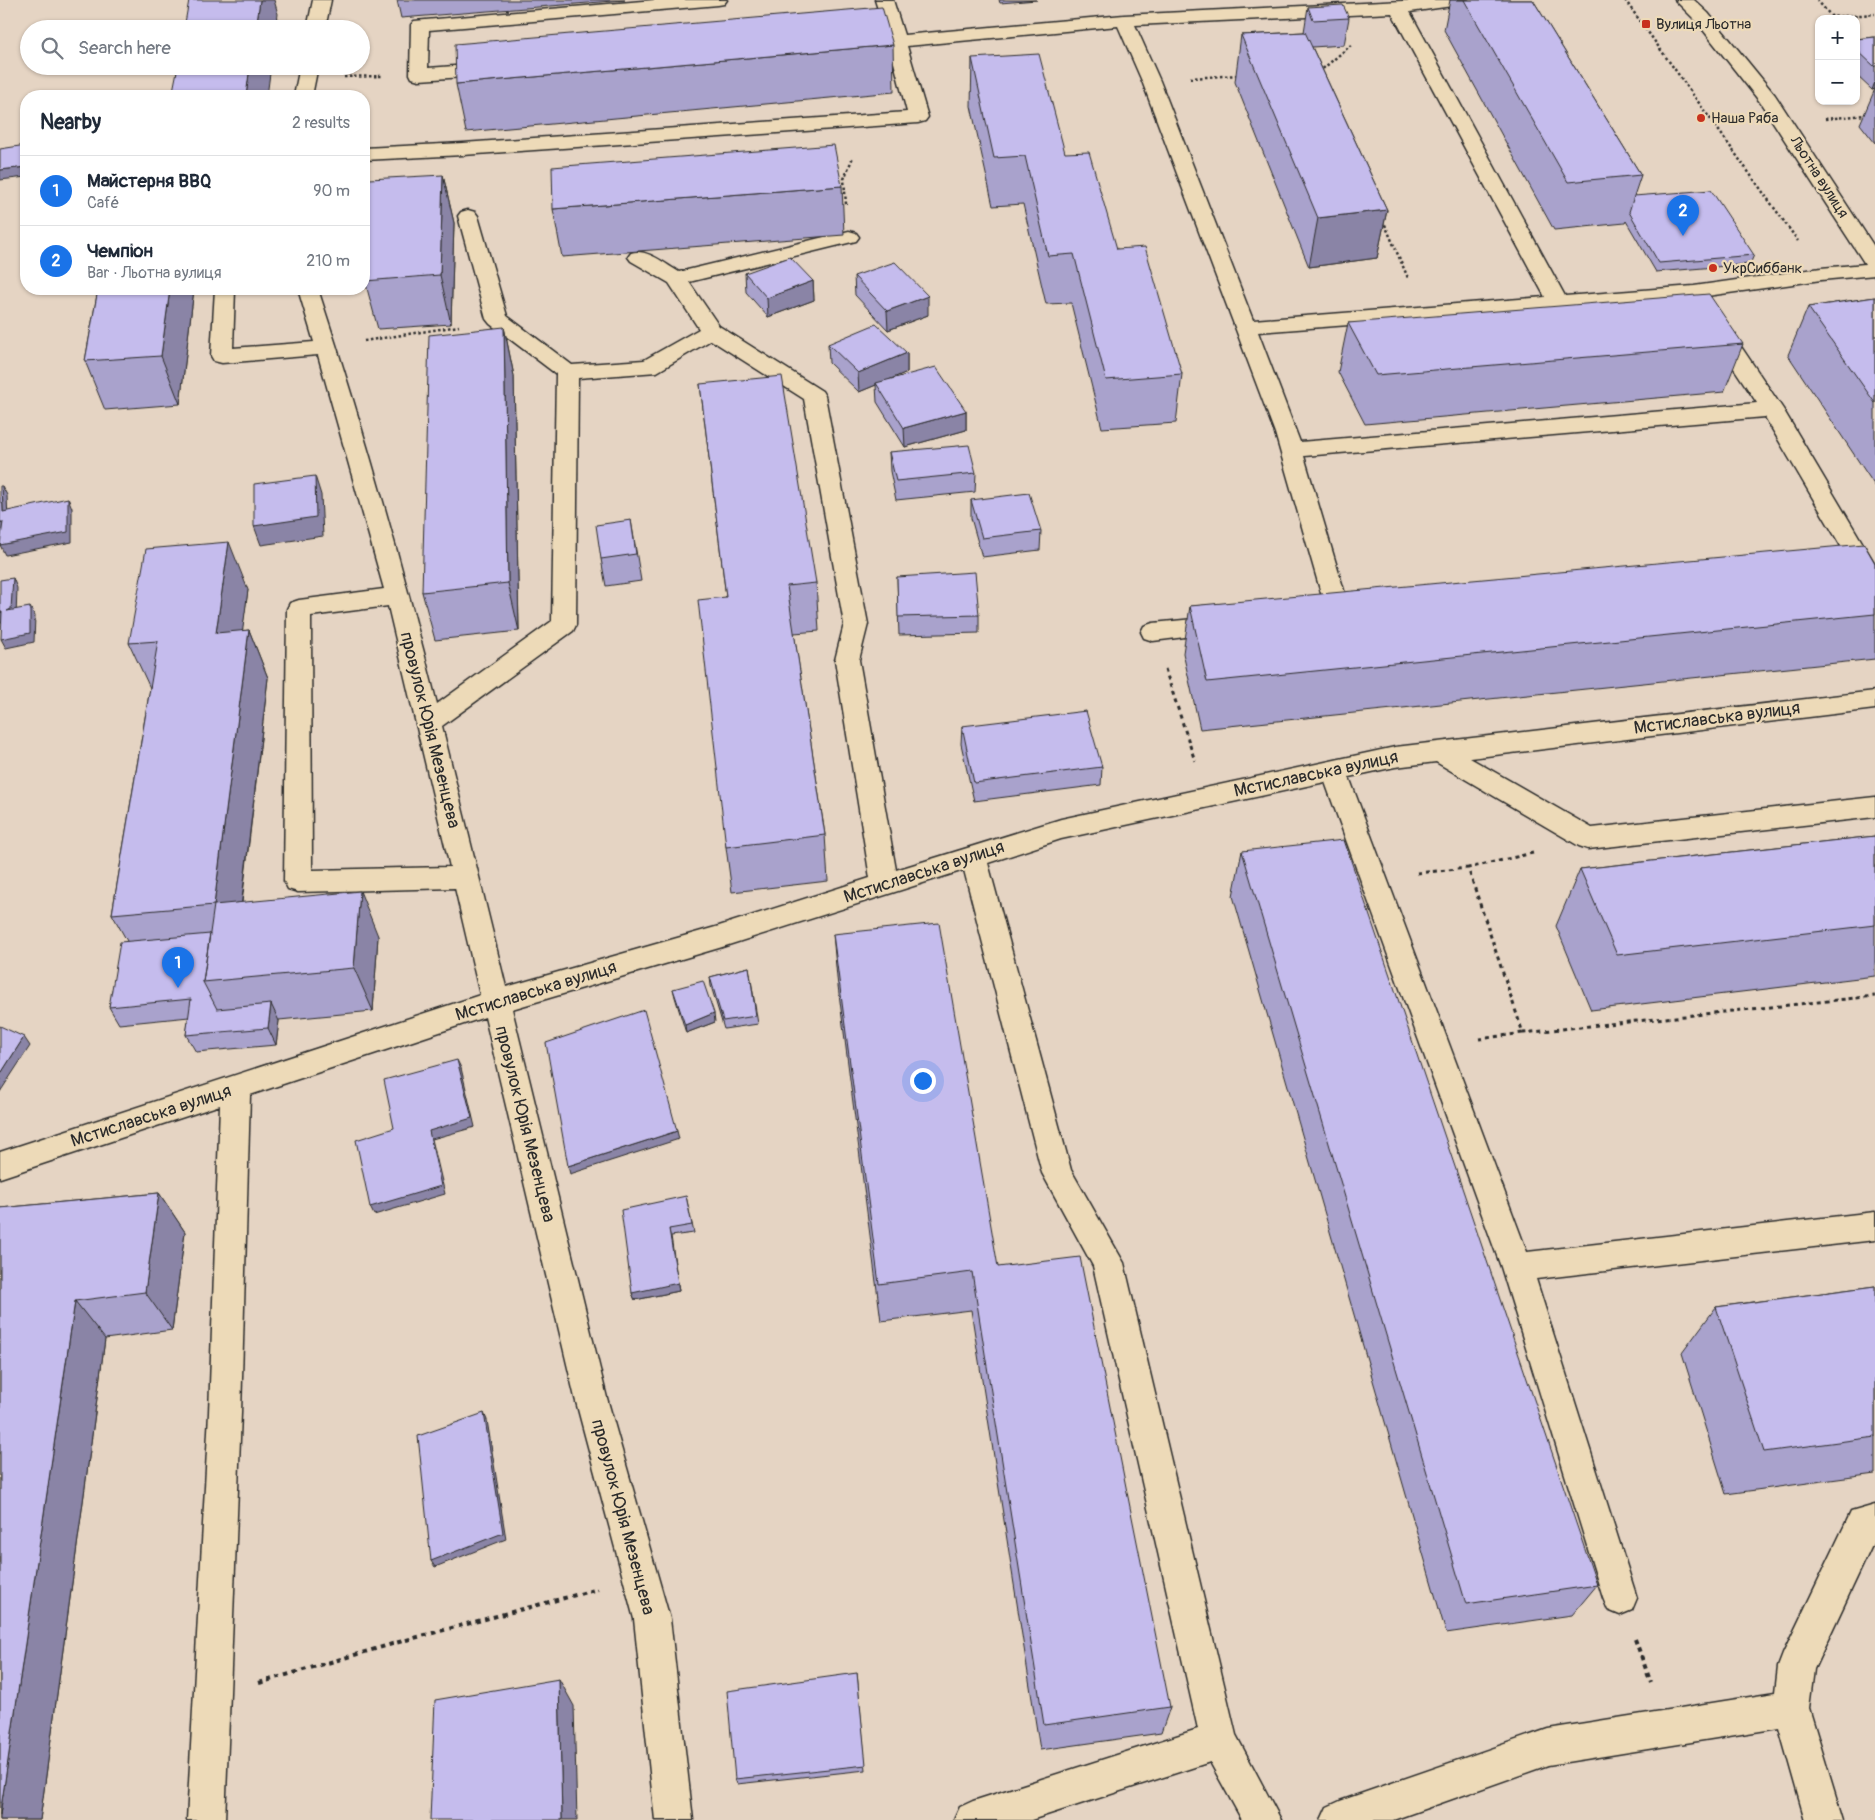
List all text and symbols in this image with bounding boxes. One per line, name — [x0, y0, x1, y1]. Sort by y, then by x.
place label: Вулиця Льотна — [1656, 15, 1751, 34]
map controls — [1815, 15, 1860, 105]
button: + — [1815, 15, 1860, 60]
marker: Вулиця Льотна — [1640, 18, 1652, 30]
search box — [20, 20, 370, 75]
icon: search — [38, 34, 66, 62]
text: Search here — [78, 36, 171, 60]
button: − — [1815, 60, 1860, 105]
text: Nearby — [40, 109, 101, 136]
place label: Наша Ряба — [1711, 109, 1778, 128]
marker: Наша Ряба — [1695, 112, 1707, 124]
text: 2 results — [292, 113, 350, 133]
street label: Льотна вулиця — [1785, 132, 1853, 222]
text: Майстерня BBQ — [87, 169, 211, 193]
text: 1 — [53, 181, 59, 201]
text: 90 m — [313, 181, 350, 201]
text: Café — [87, 193, 119, 213]
pin: 2 — [1667, 195, 1699, 236]
text: Чемпіон — [87, 239, 153, 263]
text: 2 — [52, 251, 60, 271]
text: 210 m — [306, 251, 350, 271]
place label: УкрСиббанк — [1723, 259, 1802, 278]
marker: УкрСиббанк — [1707, 262, 1719, 274]
text: Bar · Льотна вулиця — [87, 263, 222, 283]
street label: провулок Юрія Мезенцева — [394, 629, 466, 831]
street label: Мстиславська вулиця — [1633, 696, 1801, 740]
street label: Мстиславська вулиця — [1232, 745, 1400, 803]
street label: Мстиславська вулиця — [841, 835, 1007, 909]
pin: 1 — [162, 947, 194, 988]
street label: Мстиславська вулиця — [453, 956, 619, 1026]
street label: провулок Юрія Мезенцева — [489, 1023, 561, 1225]
your location — [910, 1068, 936, 1094]
street label: Мстиславська вулиця — [68, 1079, 234, 1153]
street label: провулок Юрія Мезенцева — [586, 1417, 660, 1617]

